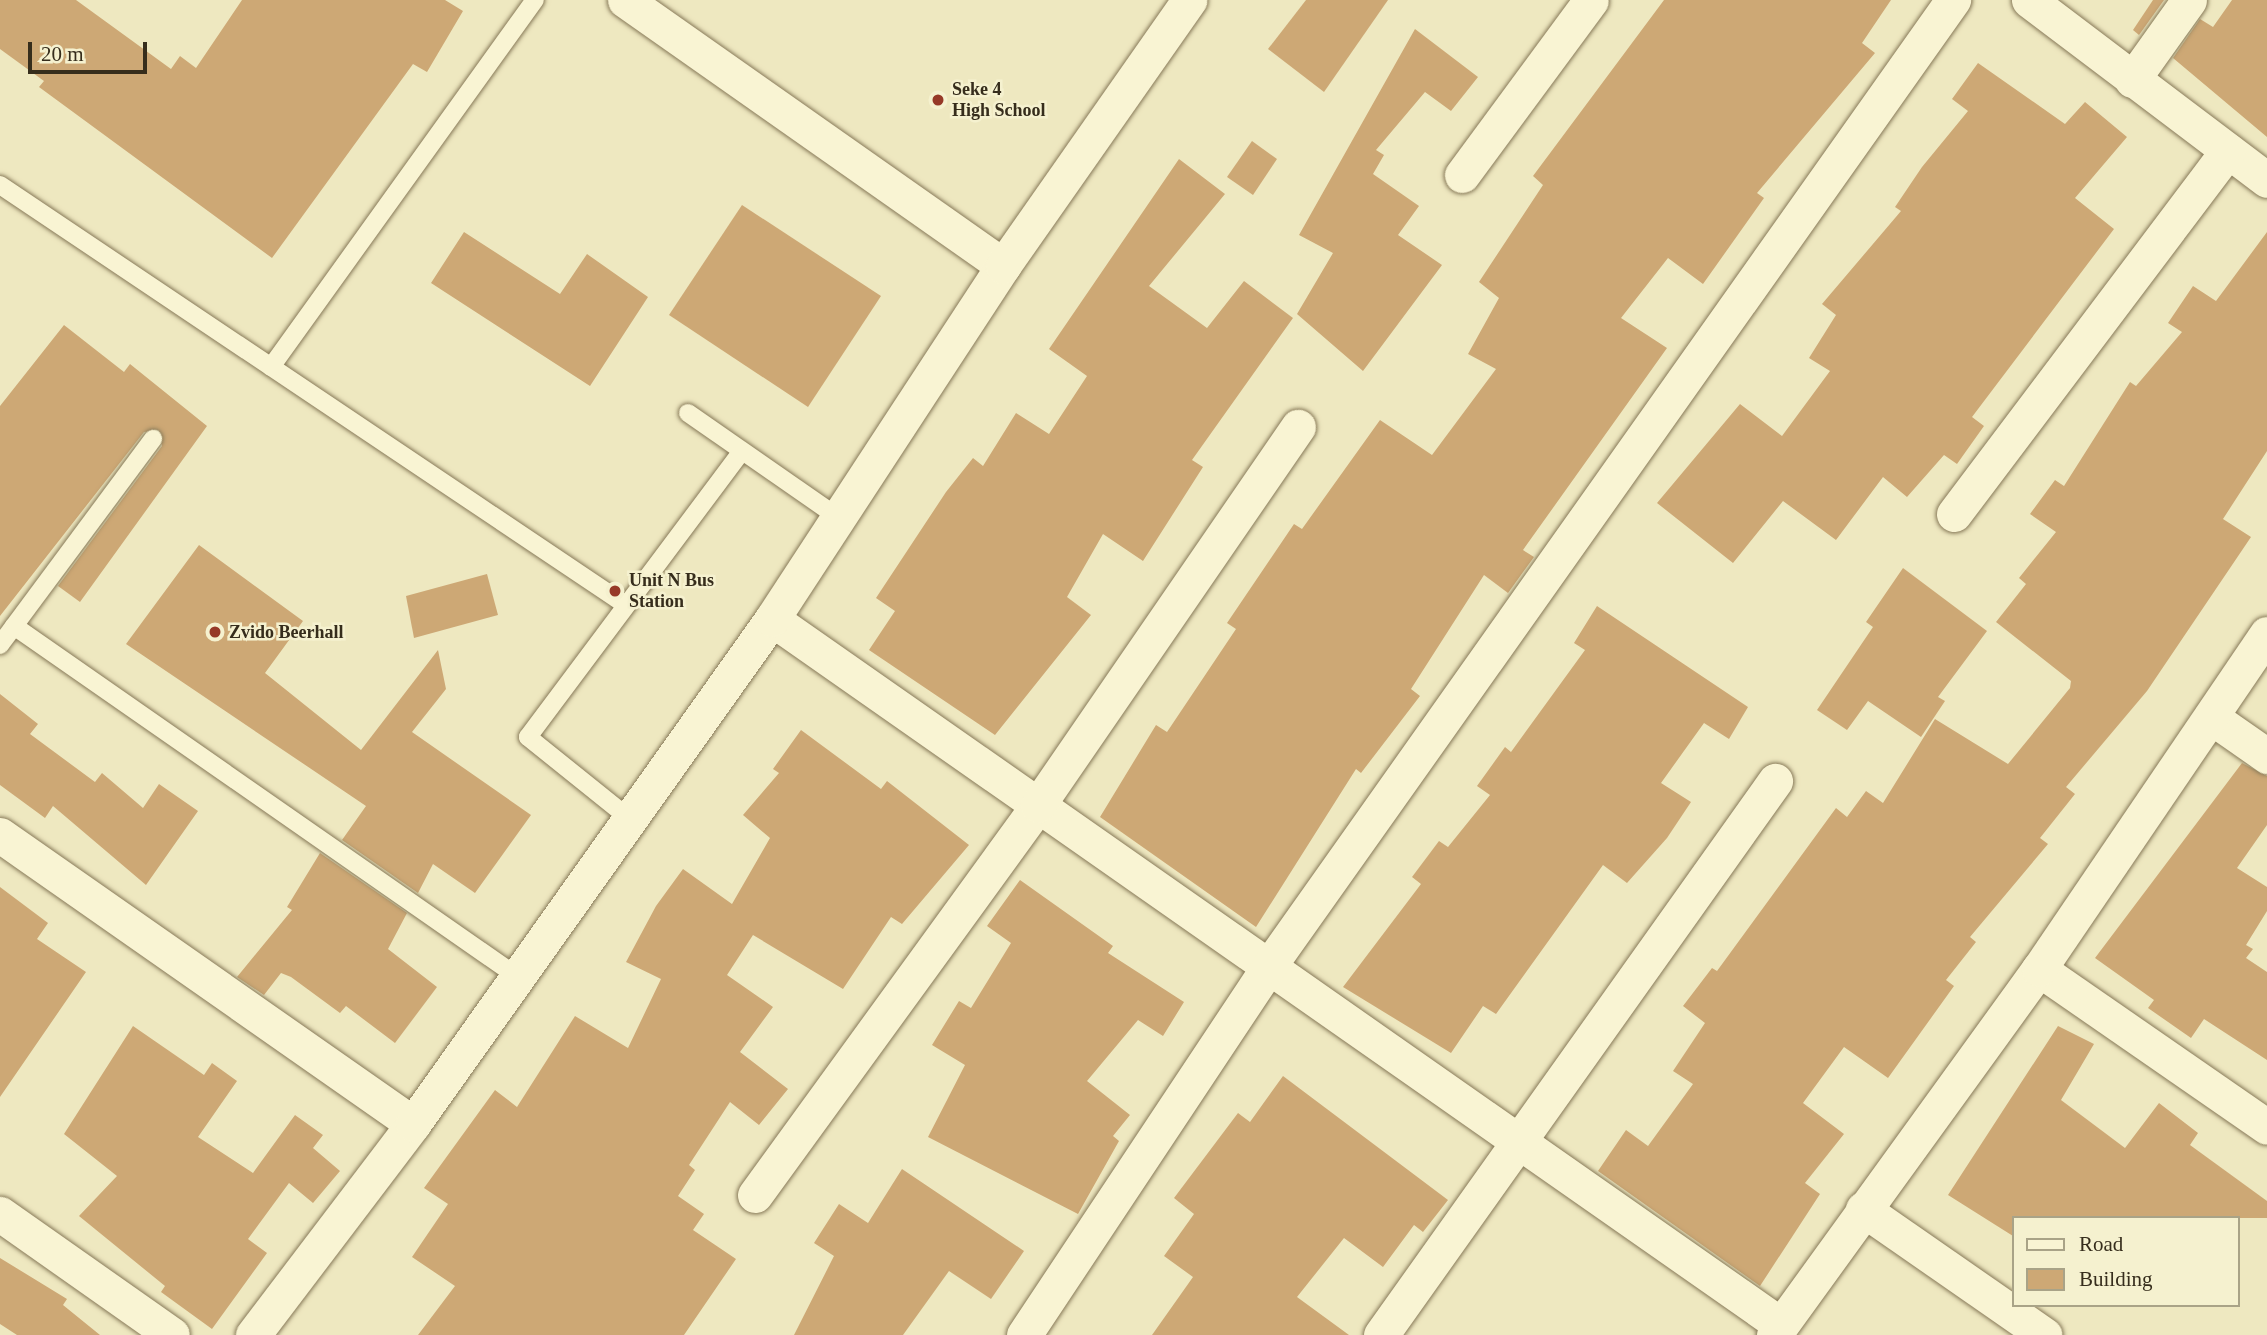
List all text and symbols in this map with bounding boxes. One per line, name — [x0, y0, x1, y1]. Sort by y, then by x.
scale bar — [32, 28, 150, 72]
text: 20 m — [41, 42, 84, 66]
place label: Seke 4 High School — [952, 79, 1046, 122]
marker: Seke 4 High School — [930, 92, 946, 108]
place label: Unit N Bus Station — [629, 570, 714, 612]
marker: Unit N Bus Station — [607, 583, 623, 599]
place label: Zvido Beerhall — [229, 621, 344, 643]
marker: Zvido Beerhall — [207, 624, 223, 640]
legend — [2011, 1216, 2239, 1307]
text: Road — [2079, 1232, 2123, 1256]
text: Building — [2079, 1267, 2153, 1291]

